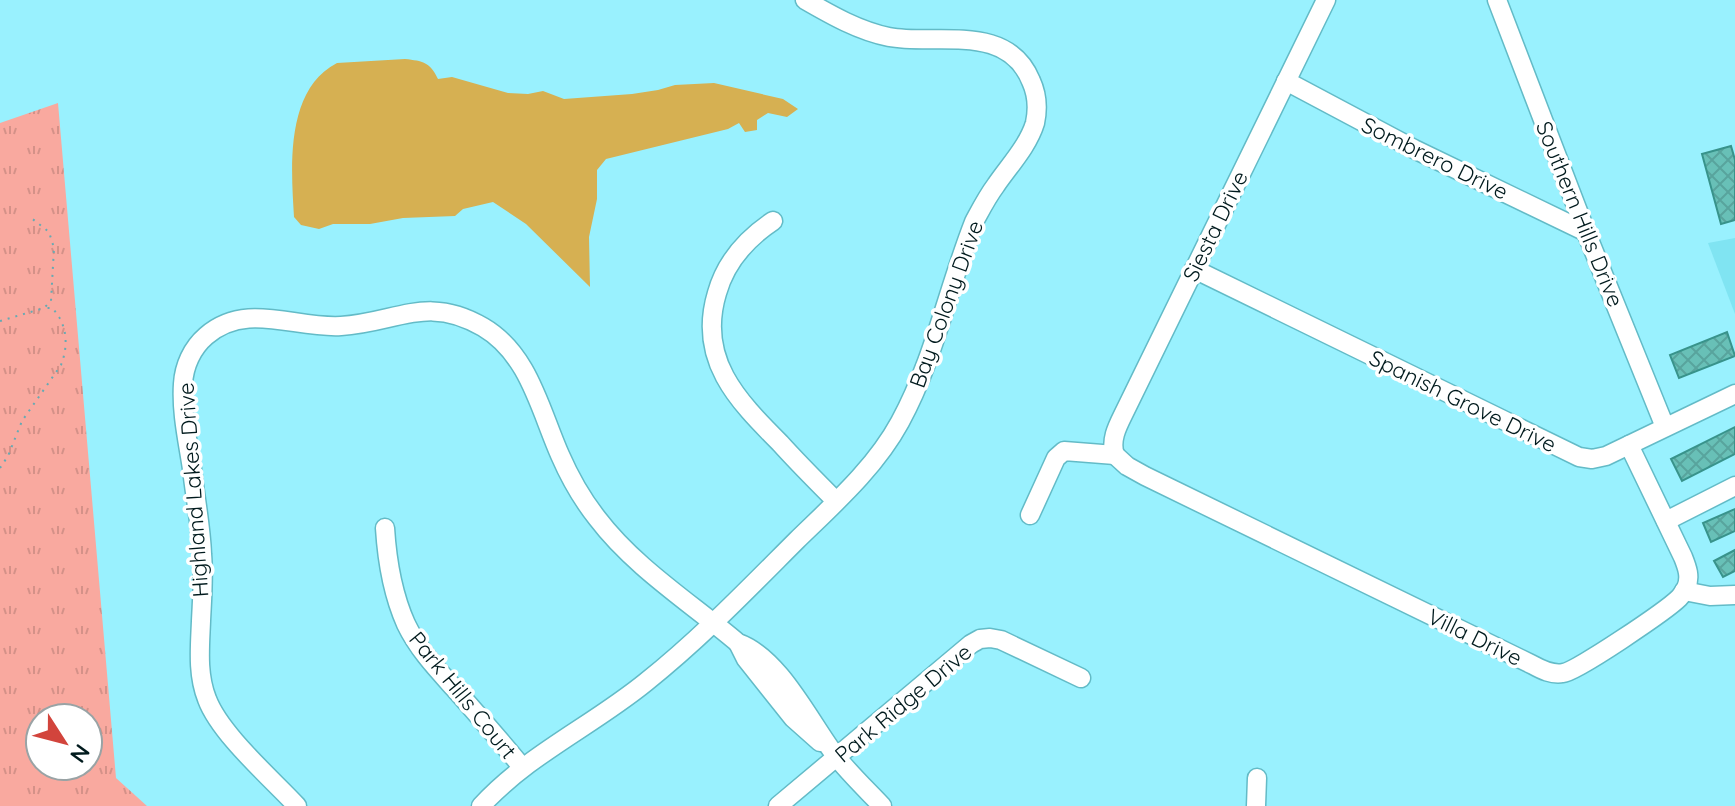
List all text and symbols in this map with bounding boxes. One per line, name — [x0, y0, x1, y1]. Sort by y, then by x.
street label: Sombrero Drive — [1357, 110, 1513, 206]
street label: Southern Hills Drive — [1530, 117, 1630, 311]
street label: Siesta Drive — [1176, 166, 1254, 286]
street label: Bay Colony Drive — [903, 217, 989, 391]
street label: Spanish Grove Drive — [1365, 344, 1561, 458]
street label: Highland Lakes Drive — [172, 382, 214, 598]
street label: Villa Drive — [1423, 602, 1527, 672]
street label: Park Hills Court — [403, 626, 523, 764]
street label: Park Ridge Drive — [829, 638, 977, 768]
north arrow — [24, 702, 104, 782]
text: N — [64, 739, 96, 769]

